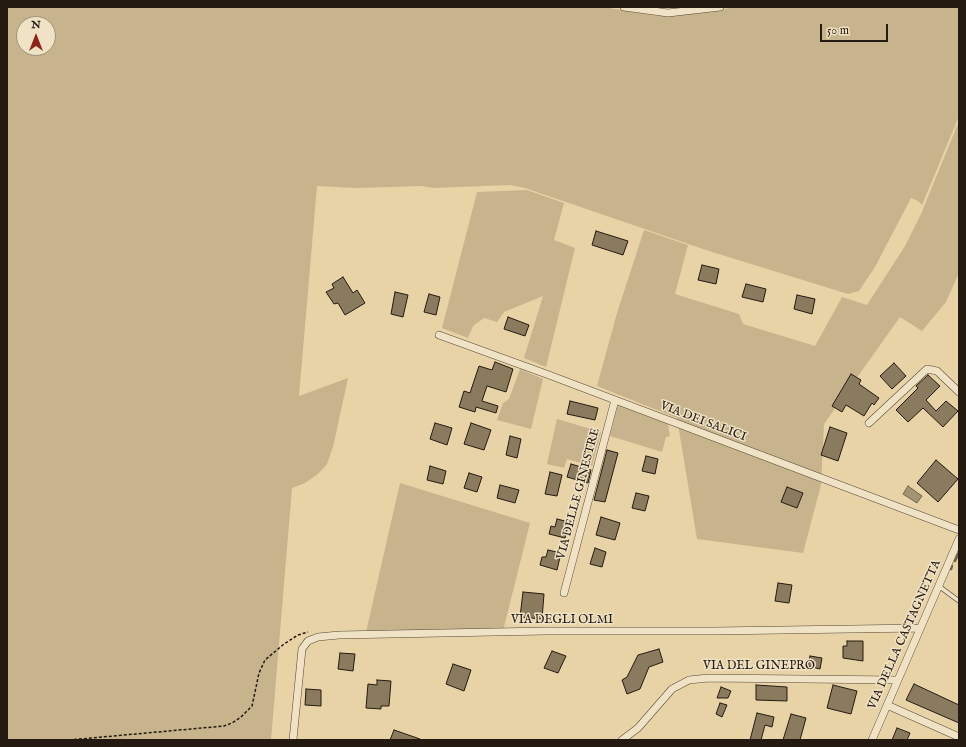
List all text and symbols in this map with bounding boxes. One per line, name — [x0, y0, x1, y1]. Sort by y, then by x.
north arrow — [16, 16, 56, 56]
scale bar — [822, 16, 890, 42]
text: N — [31, 18, 41, 32]
text: 50 m — [827, 23, 849, 38]
street label: VIA DEI SALICI — [658, 399, 748, 445]
street label: VIA DELLE GINESTRE — [555, 427, 603, 561]
street label: VIA DELLA CASTAGNETTA — [865, 558, 945, 712]
street label: VIA DEGLI OLMI — [511, 614, 613, 628]
street label: VIA DEL GINEPRO — [703, 660, 815, 674]

